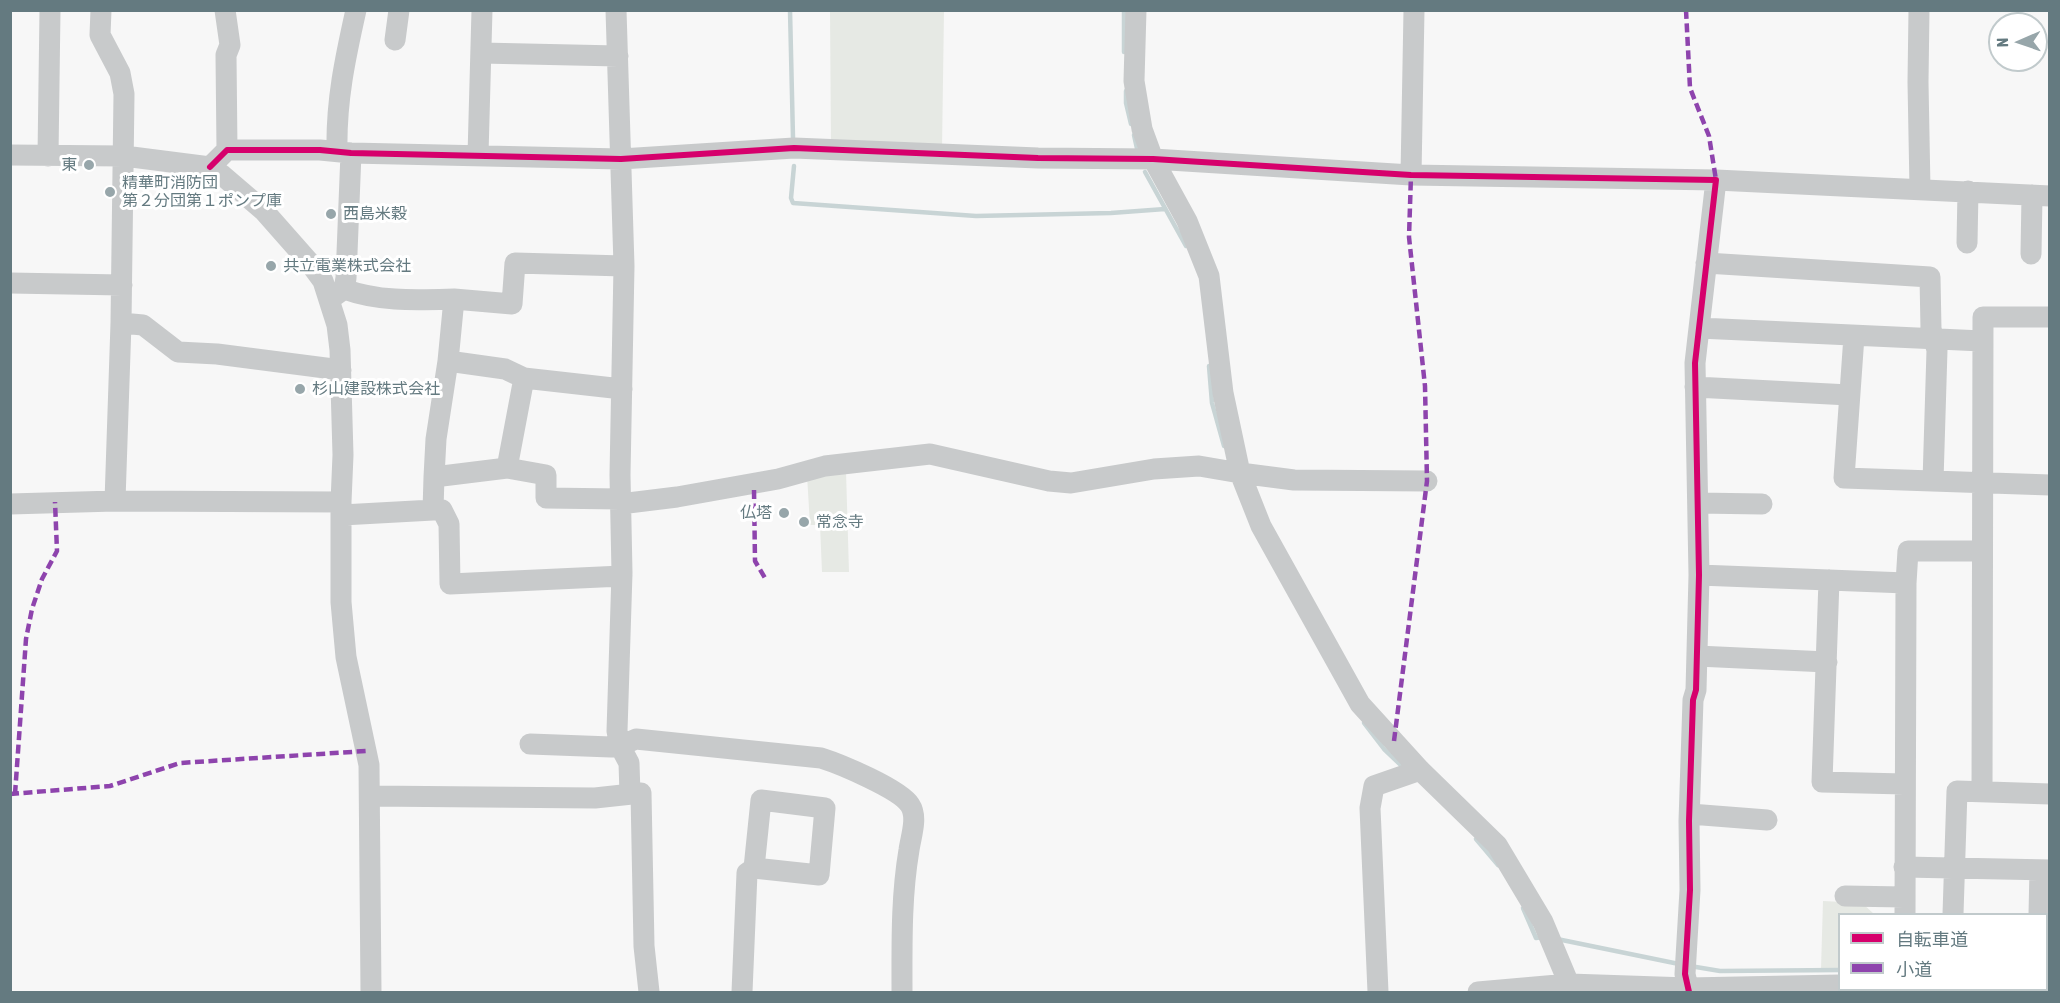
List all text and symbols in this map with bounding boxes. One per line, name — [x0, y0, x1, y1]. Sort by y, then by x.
north arrow — [1988, 12, 2048, 72]
text: N — [1993, 38, 2011, 48]
place label: 東 — [61, 155, 77, 175]
marker: 東 — [82, 158, 96, 172]
place label: 精華町消防団 第２分団第１ポンプ庫 — [122, 173, 282, 211]
marker: 精華町消防団 第２分団第１ポンプ庫 — [103, 185, 117, 199]
place label: 西島米穀 — [343, 204, 407, 224]
marker: 西島米穀 — [324, 207, 338, 221]
place label: 共立電業株式会社 — [283, 256, 411, 276]
marker: 共立電業株式会社 — [264, 259, 278, 273]
place label: 杉山建設株式会社 — [312, 379, 440, 399]
marker: 杉山建設株式会社 — [293, 382, 307, 396]
place label: 仏塔 — [740, 503, 772, 523]
marker: 仏塔 — [777, 506, 791, 520]
place label: 常念寺 — [816, 512, 864, 532]
marker: 常念寺 — [797, 515, 811, 529]
legend — [1838, 913, 2048, 991]
text: 自転車道 — [1896, 929, 1968, 950]
text: 小道 — [1896, 959, 1932, 980]

